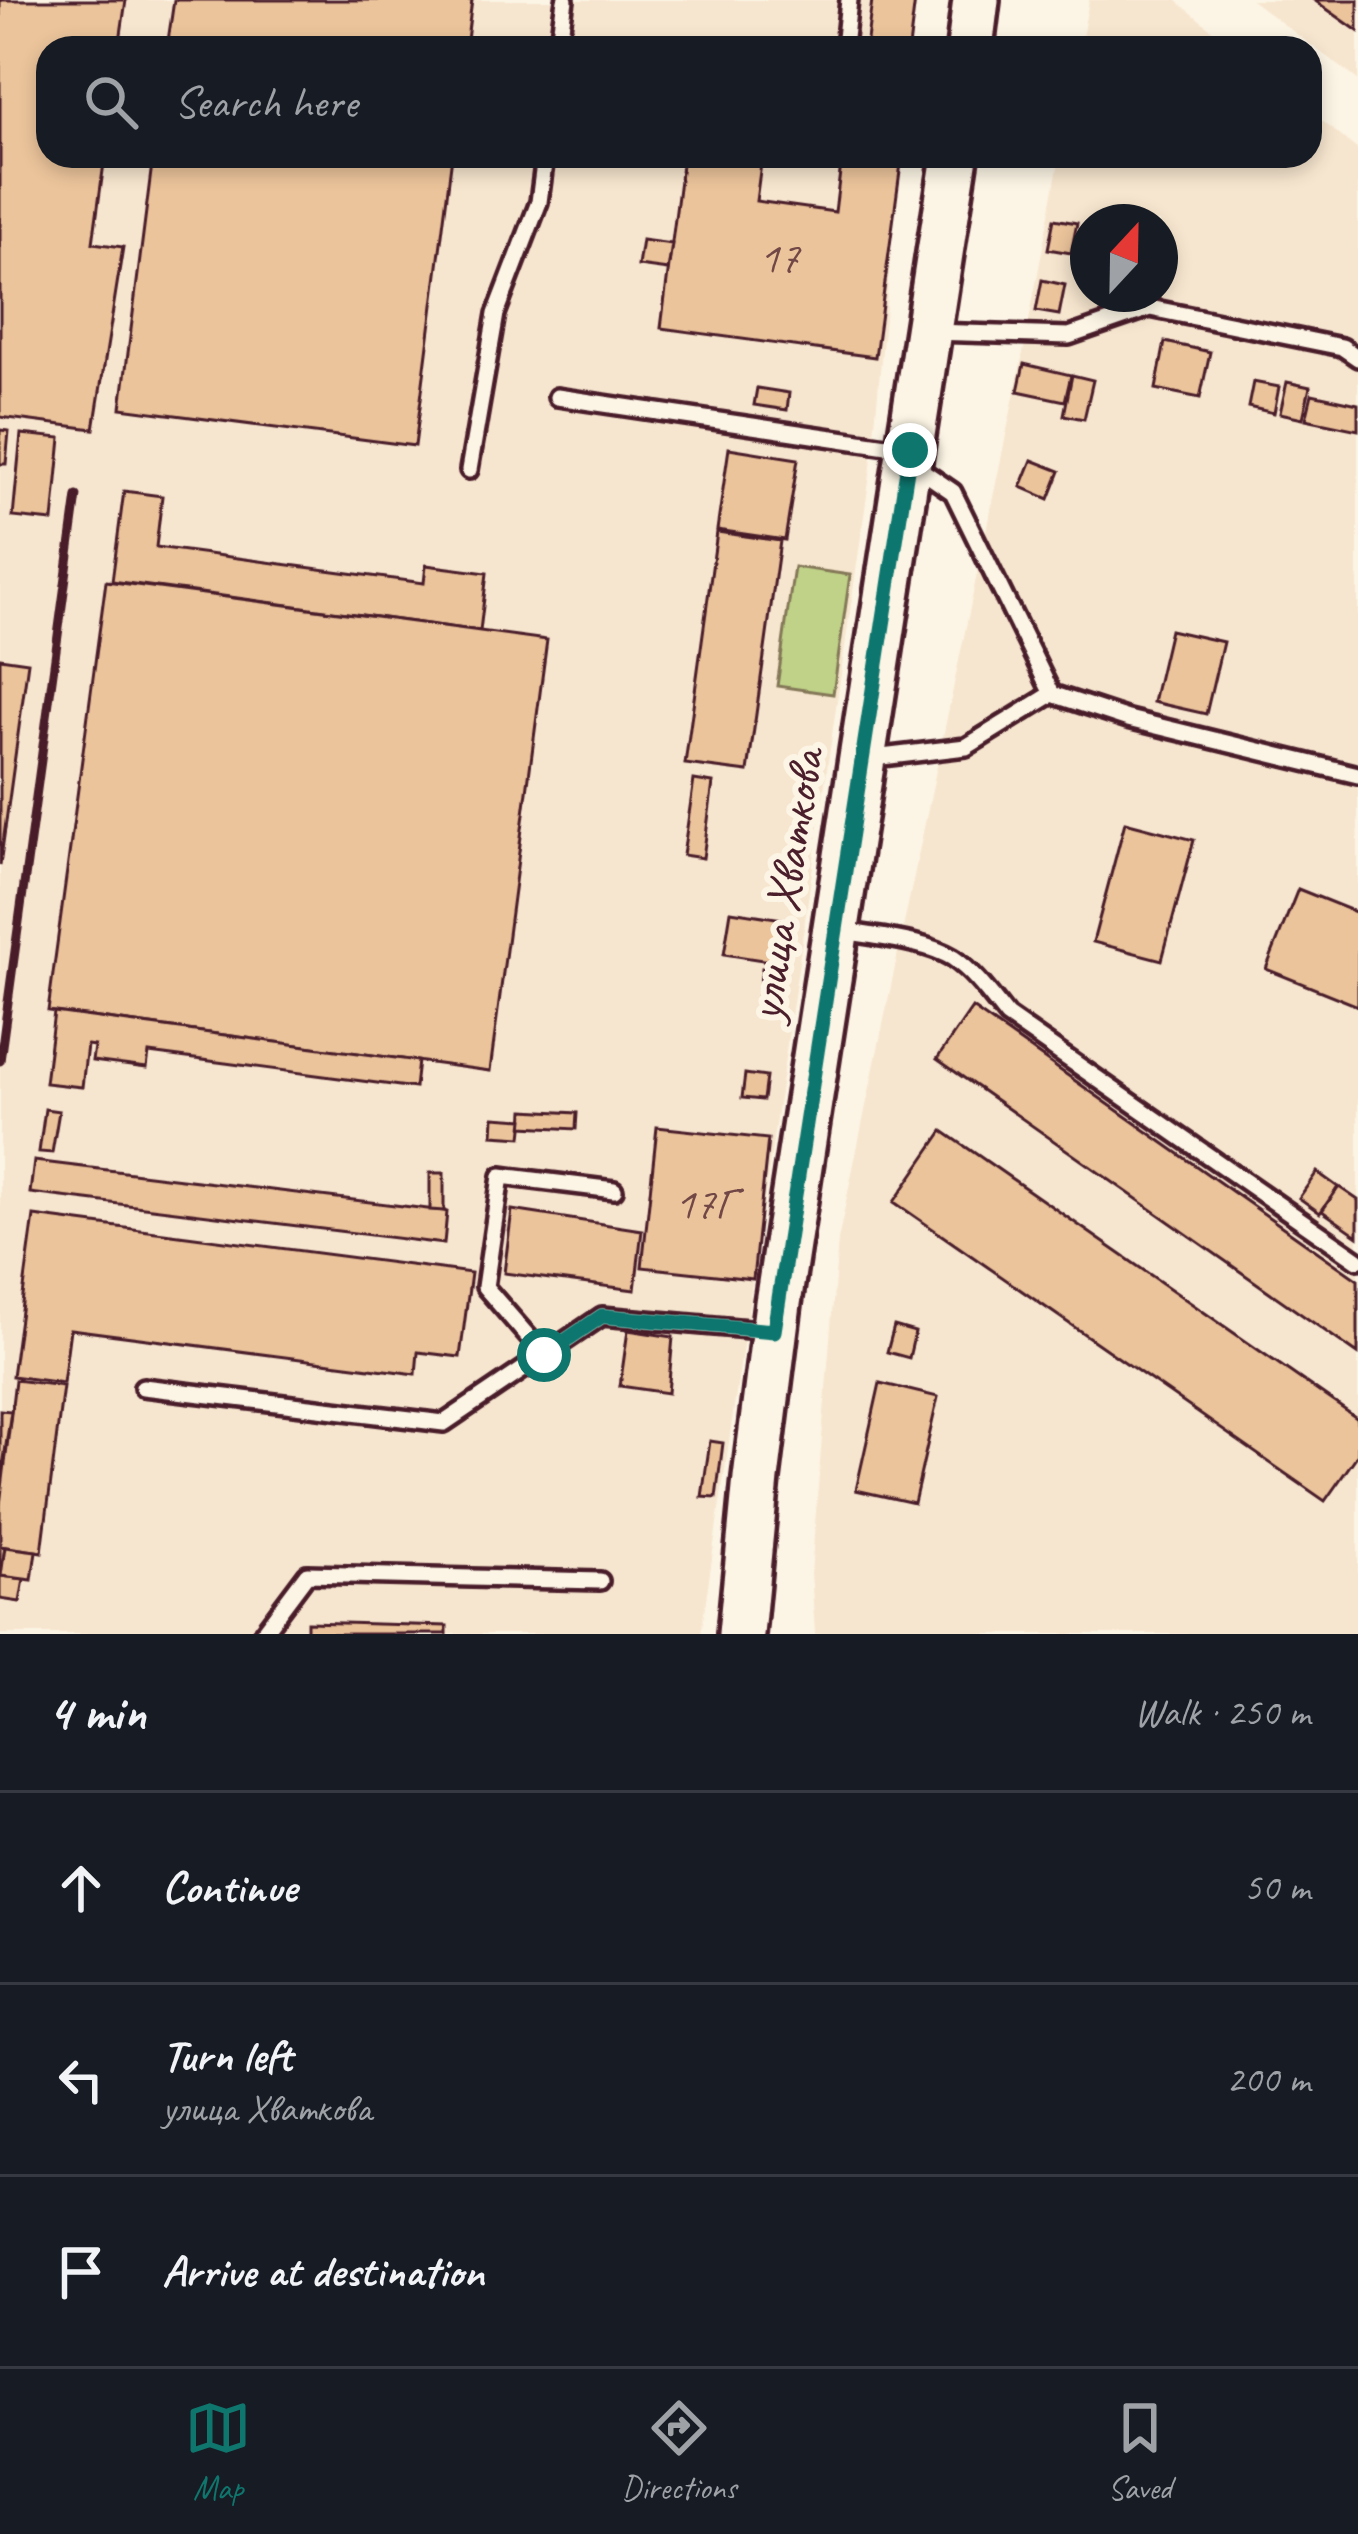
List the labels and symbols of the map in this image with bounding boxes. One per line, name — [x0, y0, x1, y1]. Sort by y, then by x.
north arrow — [1070, 204, 1178, 312]
house number: 17 — [759, 229, 802, 286]
route end — [883, 423, 937, 477]
street label: улица Хваткова — [731, 741, 839, 1028]
house number: 17Г — [674, 1175, 745, 1232]
route start — [517, 1328, 571, 1382]

